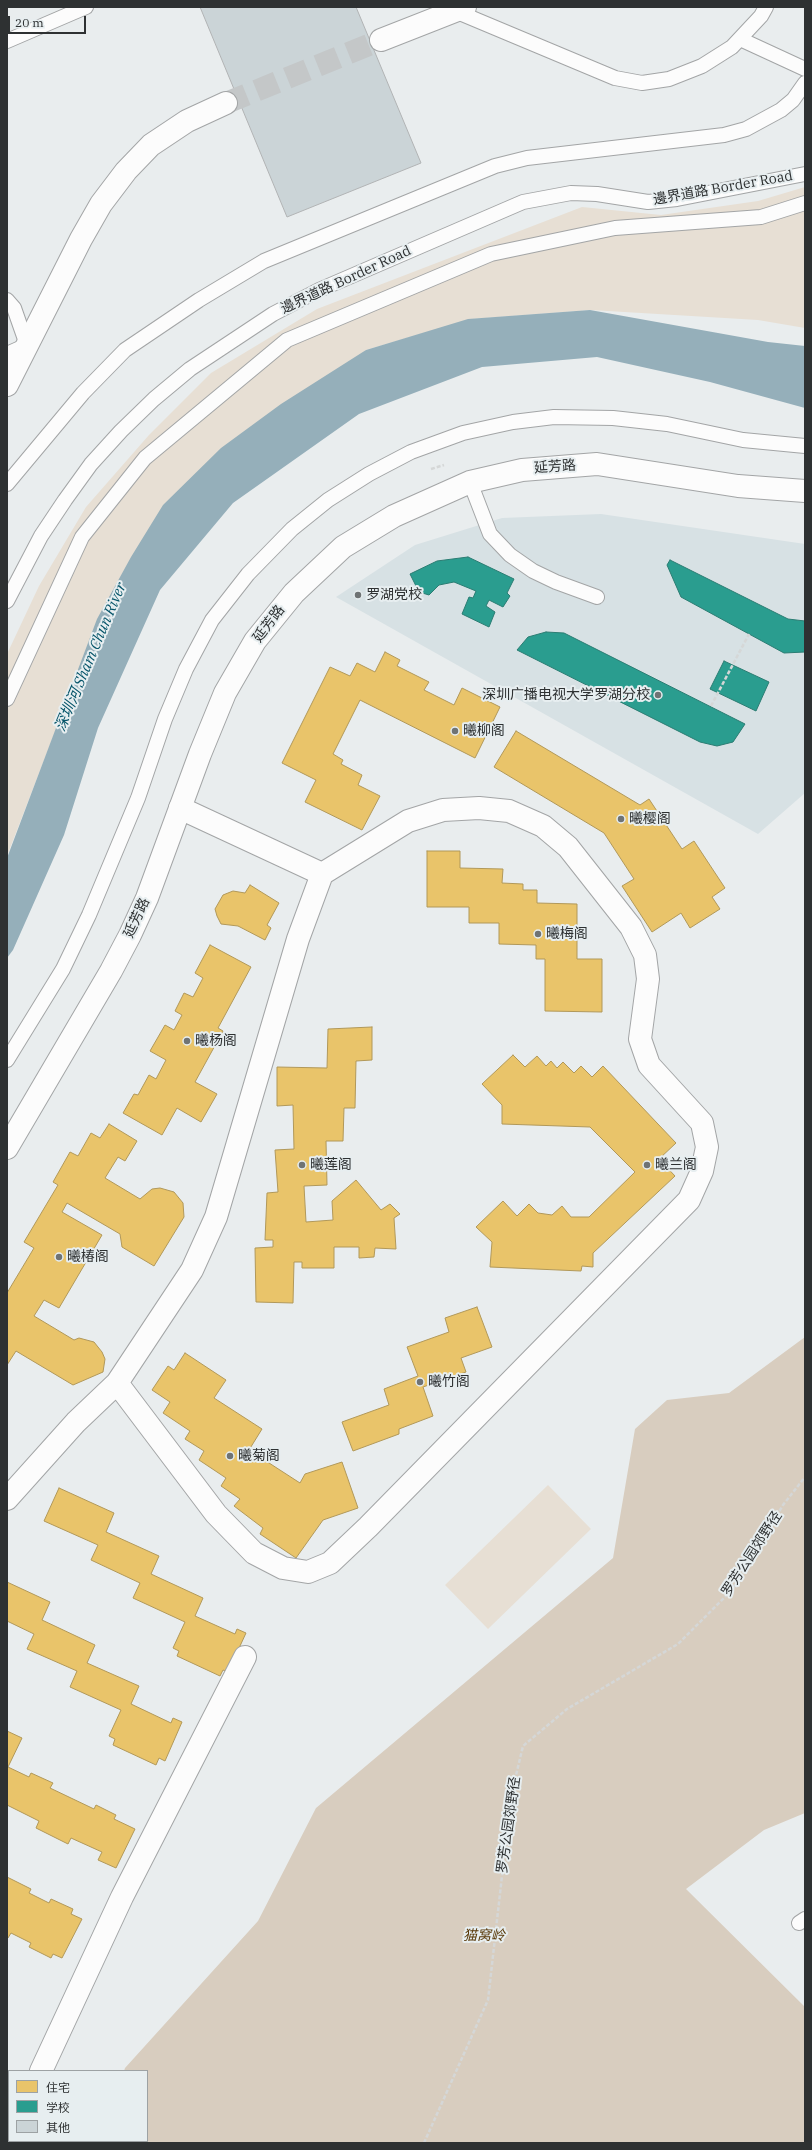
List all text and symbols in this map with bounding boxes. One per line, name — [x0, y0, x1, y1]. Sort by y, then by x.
scale bar — [10, 8, 88, 34]
text: 20 m — [15, 15, 44, 30]
street label: 邊界道路 Border Road — [652, 167, 794, 209]
street label: 邊界道路 Border Road — [278, 242, 414, 318]
street label: 延芳路 — [533, 457, 577, 477]
water label: 深圳河 Sham Chun River — [51, 580, 131, 734]
place label: 罗湖党校 — [366, 587, 422, 603]
marker: 罗湖党校 — [353, 590, 363, 600]
street label: 延芳路 — [250, 602, 288, 646]
place label: 深圳广播电视大学罗湖分校 — [482, 687, 650, 703]
marker: 深圳广播电视大学罗湖分校 — [653, 690, 663, 700]
place label: 曦柳阁 — [463, 723, 505, 739]
marker: 曦柳阁 — [450, 726, 460, 736]
place label: 曦樱阁 — [629, 811, 671, 827]
marker: 曦樱阁 — [616, 814, 626, 824]
street label: 延芳路 — [121, 895, 153, 941]
place label: 曦梅阁 — [546, 926, 588, 942]
marker: 曦梅阁 — [533, 929, 543, 939]
place label: 曦杨阁 — [195, 1033, 237, 1049]
marker: 曦杨阁 — [182, 1036, 192, 1046]
place label: 曦莲阁 — [310, 1157, 352, 1173]
place label: 曦兰阁 — [655, 1157, 697, 1173]
marker: 曦莲阁 — [297, 1160, 307, 1170]
marker: 曦兰阁 — [642, 1160, 652, 1170]
place label: 曦椿阁 — [67, 1249, 109, 1265]
marker: 曦椿阁 — [54, 1252, 64, 1262]
place label: 曦竹阁 — [428, 1374, 470, 1390]
marker: 曦竹阁 — [415, 1377, 425, 1387]
place label: 曦菊阁 — [238, 1448, 280, 1464]
marker: 曦菊阁 — [225, 1451, 235, 1461]
street label: 罗芳公园郊野径 — [718, 1508, 786, 1600]
street label: 罗芳公园郊野径 — [494, 1775, 524, 1875]
park label: 猫窝岭 — [463, 1928, 505, 1944]
legend — [8, 2070, 148, 2142]
text: 住宅 — [46, 2080, 70, 2095]
text: 学校 — [46, 2100, 70, 2115]
text: 其他 — [46, 2120, 70, 2135]

